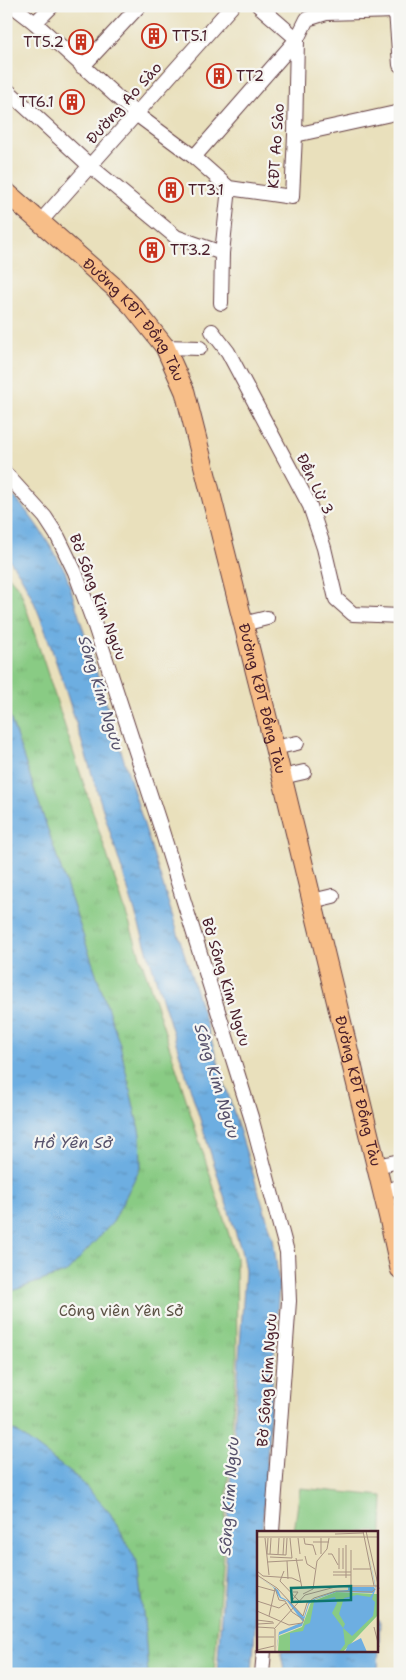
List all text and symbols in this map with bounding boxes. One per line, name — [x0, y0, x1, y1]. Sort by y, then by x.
building icon: TT5.1 — [141, 23, 167, 49]
place label: TT5.1 — [172, 26, 208, 46]
building icon: TT5.2 — [68, 29, 94, 55]
place label: TT5.2 — [23, 32, 64, 52]
street label: Đường Ao Sào — [82, 58, 166, 148]
building icon: TT2 — [206, 63, 232, 89]
place label: TT2 — [236, 66, 264, 86]
building icon: TT6.1 — [59, 89, 85, 115]
place label: TT6.1 — [19, 92, 54, 112]
street label: KĐT Ao Sào — [263, 103, 289, 189]
building icon: TT3.1 — [158, 177, 184, 203]
place label: TT3.1 — [188, 180, 224, 200]
building icon: TT3.2 — [139, 237, 165, 263]
place label: TT3.2 — [170, 240, 211, 260]
street label: Đường KĐT Đồng Tàu — [78, 254, 189, 384]
street label: Đền Lừ 3 — [292, 450, 338, 518]
street label: Bờ Sông Kim Ngưu — [65, 531, 131, 663]
street label: Đường KĐT Đồng Tàu — [234, 621, 291, 776]
water label: Sông Kim Ngưu — [74, 633, 128, 753]
street label: Bờ Sông Kim Ngưu — [197, 915, 255, 1049]
street label: Đường KĐT Đồng Tàu — [330, 1014, 386, 1168]
water label: Sông Kim Ngưu — [190, 1021, 244, 1141]
water label: Hồ Yên Sở — [34, 1132, 113, 1153]
park label: Công viên Yên Sở — [59, 1301, 184, 1321]
street label: Bờ Sông Kim Ngưu — [252, 1312, 282, 1448]
water label: Sông Kim Ngưu — [214, 1436, 244, 1556]
inset map — [257, 1531, 378, 1652]

